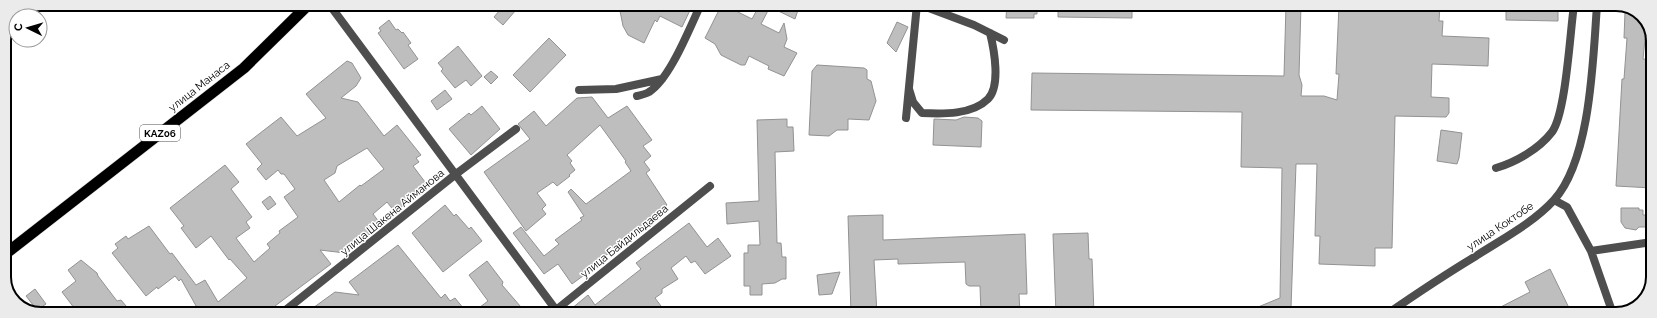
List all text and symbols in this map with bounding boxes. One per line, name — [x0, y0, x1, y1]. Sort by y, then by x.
north arrow — [8, 8, 48, 48]
text: С — [12, 22, 25, 31]
street label: улица Манаса — [166, 59, 232, 114]
road number: KAZ06 — [140, 125, 180, 141]
street label: улица Шакена Айманова — [338, 167, 447, 258]
street label: улица Коктобе — [1464, 199, 1537, 254]
street label: улица Байдильдаева — [578, 202, 671, 281]

